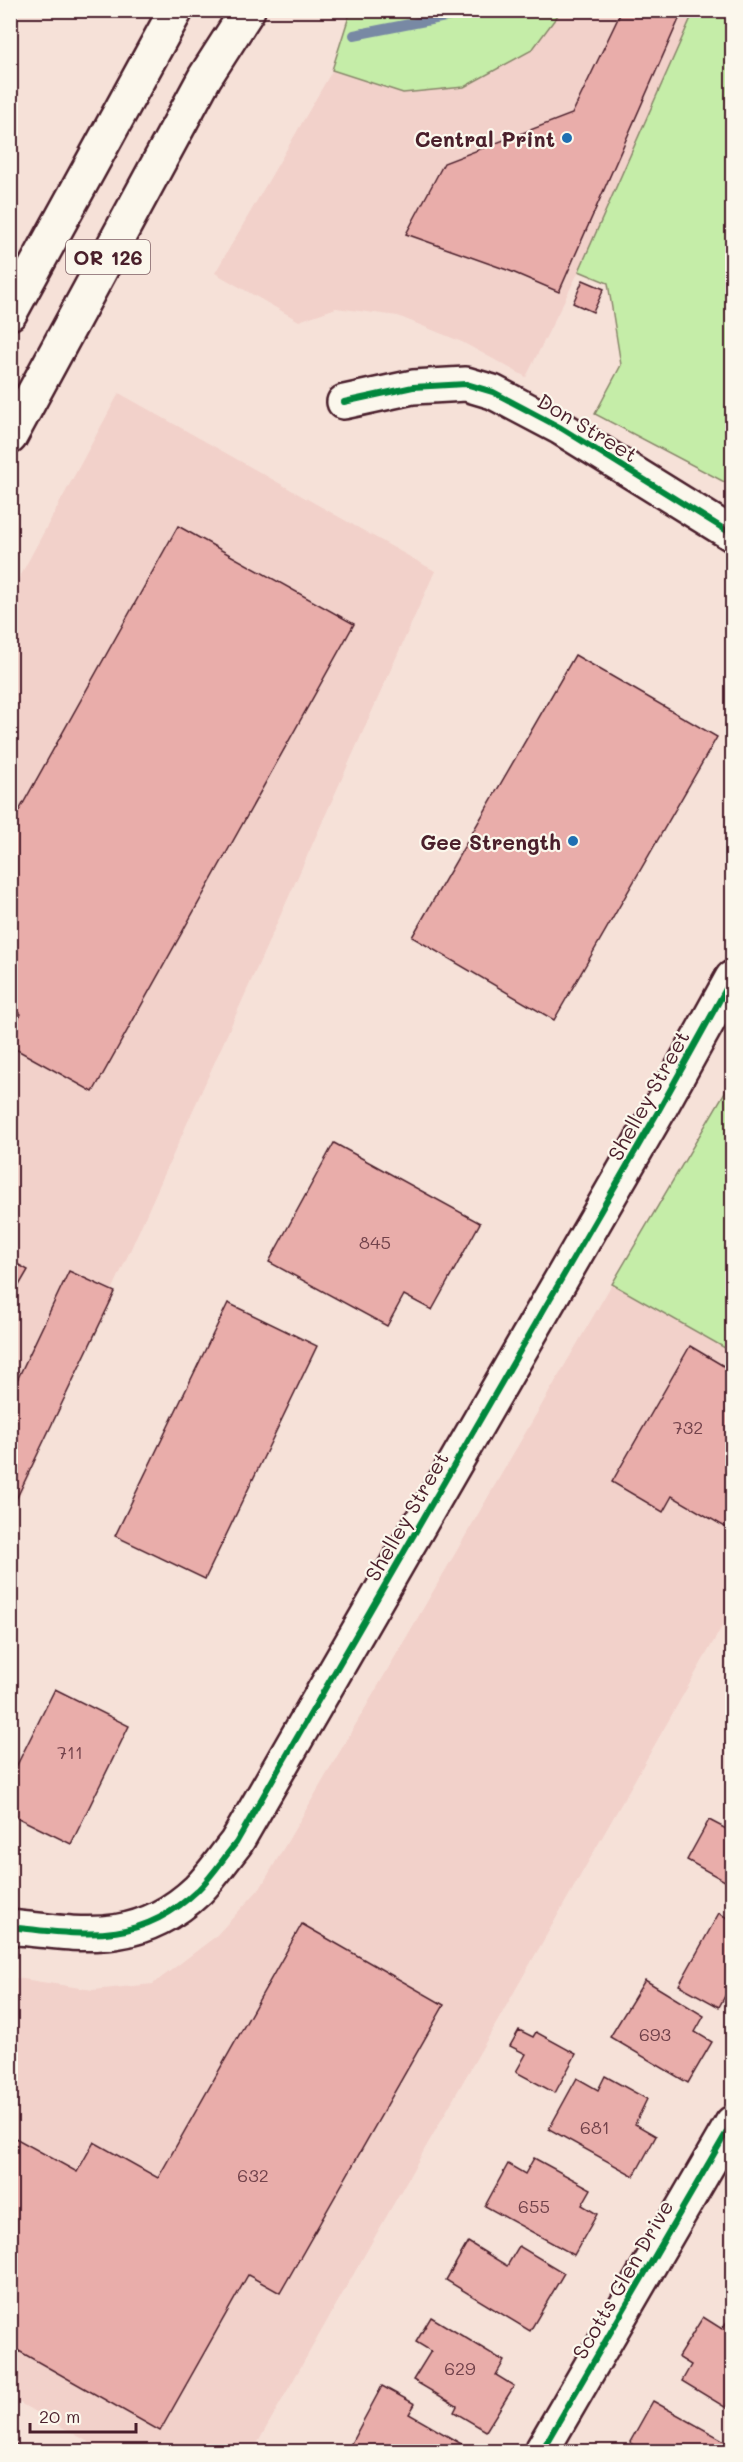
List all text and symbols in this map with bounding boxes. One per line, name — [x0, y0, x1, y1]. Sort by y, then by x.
place label: Central Print — [415, 125, 555, 152]
marker: Central Print — [560, 131, 574, 145]
road number: OR 126 — [66, 240, 150, 274]
street label: Don Street — [533, 387, 643, 467]
place label: Gee Strength — [420, 828, 561, 855]
marker: Gee Strength — [566, 834, 580, 848]
street label: Shelley Street — [601, 1025, 695, 1165]
house number: 845 — [359, 1230, 391, 1254]
house number: 732 — [673, 1415, 703, 1439]
street label: Shelley Street — [358, 1447, 454, 1585]
house number: 711 — [57, 1740, 83, 1764]
house number: 693 — [639, 2022, 671, 2046]
house number: 681 — [580, 2115, 610, 2139]
house number: 632 — [237, 2163, 269, 2187]
house number: 655 — [518, 2194, 550, 2218]
street label: Scotts Glen Drive — [565, 2194, 679, 2364]
house number: 629 — [444, 2356, 476, 2380]
scale bar — [30, 2396, 136, 2434]
text: 20 m — [39, 2404, 80, 2428]

